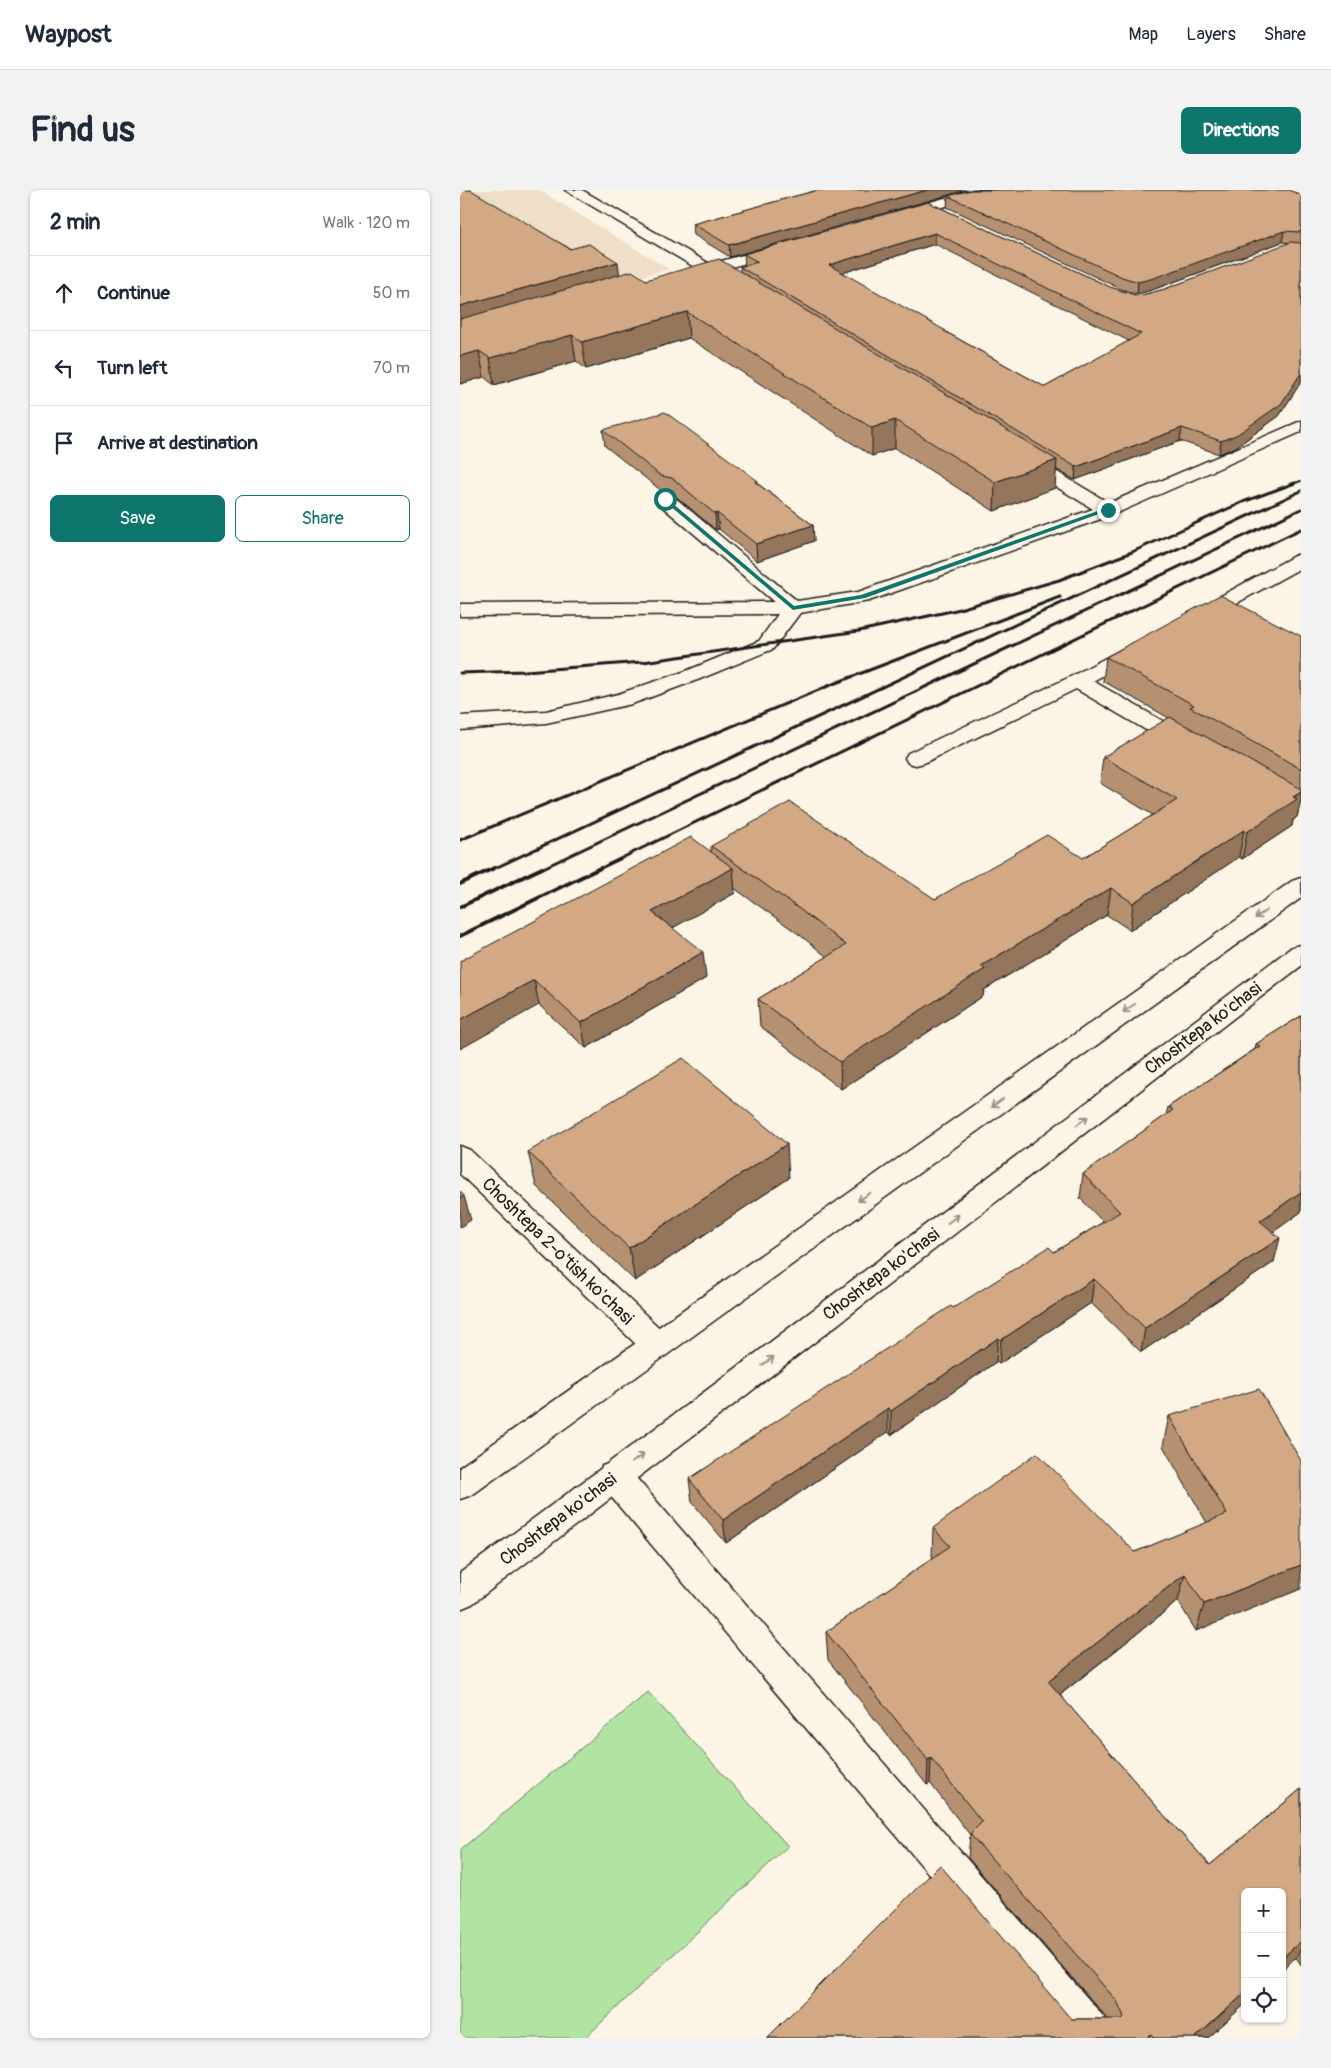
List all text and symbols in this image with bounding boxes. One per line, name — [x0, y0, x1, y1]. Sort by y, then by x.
text: Waypost — [25, 20, 112, 49]
text: Map — [1129, 23, 1158, 46]
text: Layers — [1186, 23, 1236, 46]
text: Share — [1264, 23, 1306, 46]
button: Directions — [1181, 107, 1301, 154]
text: Find us — [30, 108, 135, 152]
text: 2 min — [50, 209, 100, 236]
text: Walk · 120 m — [322, 213, 410, 233]
icon: ahead — [50, 279, 78, 307]
text: Continue — [97, 281, 170, 305]
text: 50 m — [373, 283, 410, 303]
icon: left — [50, 354, 78, 382]
text: Turn left — [97, 356, 167, 380]
text: 70 m — [373, 358, 410, 378]
icon: arrive — [50, 429, 78, 457]
text: Arrive at destination — [97, 431, 258, 455]
route start — [654, 488, 677, 511]
button: Save — [50, 495, 225, 542]
button: Share — [235, 495, 410, 542]
route end — [1097, 499, 1120, 522]
one-way arrow — [1254, 909, 1268, 919]
street label: Choshtepa ko'chasi — [1140, 977, 1266, 1080]
one-way arrow — [1122, 1003, 1136, 1013]
one-way arrow — [990, 1098, 1004, 1108]
one-way arrow — [1075, 1115, 1088, 1126]
street label: Choshtepa 2-o'tish ko'chasi — [477, 1173, 638, 1330]
one-way arrow — [857, 1192, 871, 1202]
one-way arrow — [946, 1214, 959, 1225]
street label: Choshtepa ko'chasi — [818, 1223, 944, 1326]
one-way arrow — [761, 1356, 775, 1366]
one-way arrow — [631, 1453, 645, 1463]
street label: Choshtepa ko'chasi — [495, 1468, 621, 1571]
map controls — [1241, 1888, 1286, 2023]
button: + — [1241, 1888, 1286, 1933]
button: − — [1241, 1933, 1286, 1978]
button: locate — [1241, 1978, 1286, 2023]

